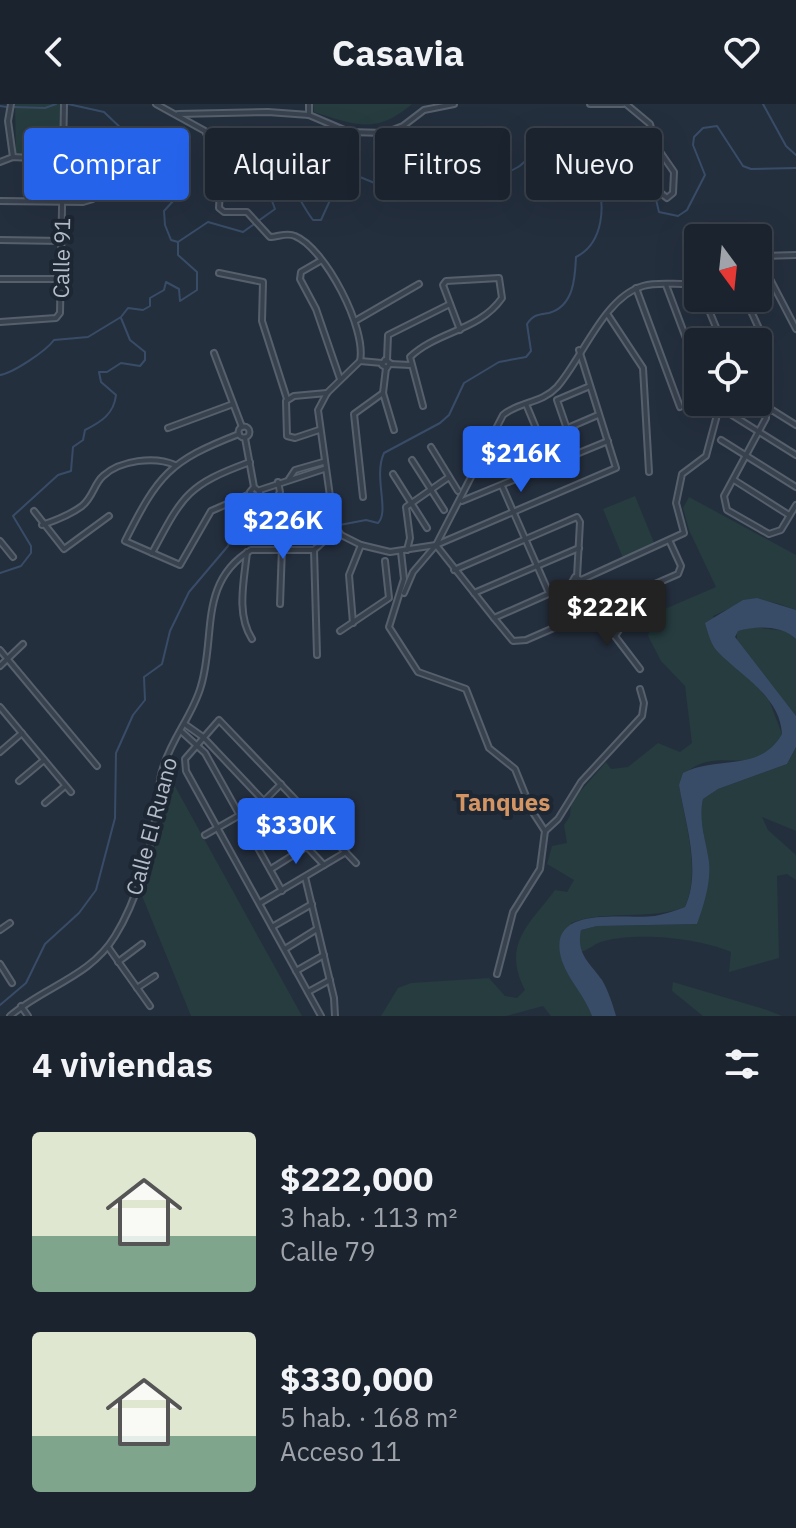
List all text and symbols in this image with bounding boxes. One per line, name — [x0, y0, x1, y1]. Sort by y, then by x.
text: Casavia — [332, 29, 464, 76]
icon: back — [32, 30, 76, 74]
icon: heart — [720, 30, 764, 74]
chip: Comprar — [24, 128, 189, 200]
chip: Alquilar — [205, 128, 359, 200]
chip: Filtros — [375, 128, 510, 200]
chip: Nuevo — [526, 128, 662, 200]
street label: Calle 91 — [46, 217, 76, 299]
north arrow — [684, 224, 772, 312]
map controls — [684, 224, 772, 416]
button: locate — [684, 328, 772, 416]
pin: $216K — [465, 426, 577, 494]
text: $216K — [481, 435, 561, 469]
pin: $226K — [227, 493, 339, 561]
text: $226K — [243, 502, 323, 536]
pin: $222K — [551, 580, 663, 648]
text: $222K — [567, 589, 647, 623]
street label: Calle El Ruano — [119, 754, 183, 898]
district label: Tanques — [456, 786, 550, 818]
pin: $330K — [240, 798, 352, 866]
text: $330K — [256, 807, 336, 841]
text: 4 viviendas — [32, 1042, 213, 1086]
icon: filters — [720, 1042, 764, 1086]
text: $222,000 — [280, 1156, 433, 1200]
icon: home — [96, 1164, 192, 1260]
text: 3 hab. · 113 m² — [280, 1200, 457, 1234]
text: Calle 79 — [280, 1234, 376, 1268]
text: $330,000 — [280, 1356, 433, 1400]
icon: home — [96, 1364, 192, 1460]
text: 5 hab. · 168 m² — [280, 1400, 457, 1434]
text: Acceso 11 — [280, 1434, 401, 1468]

